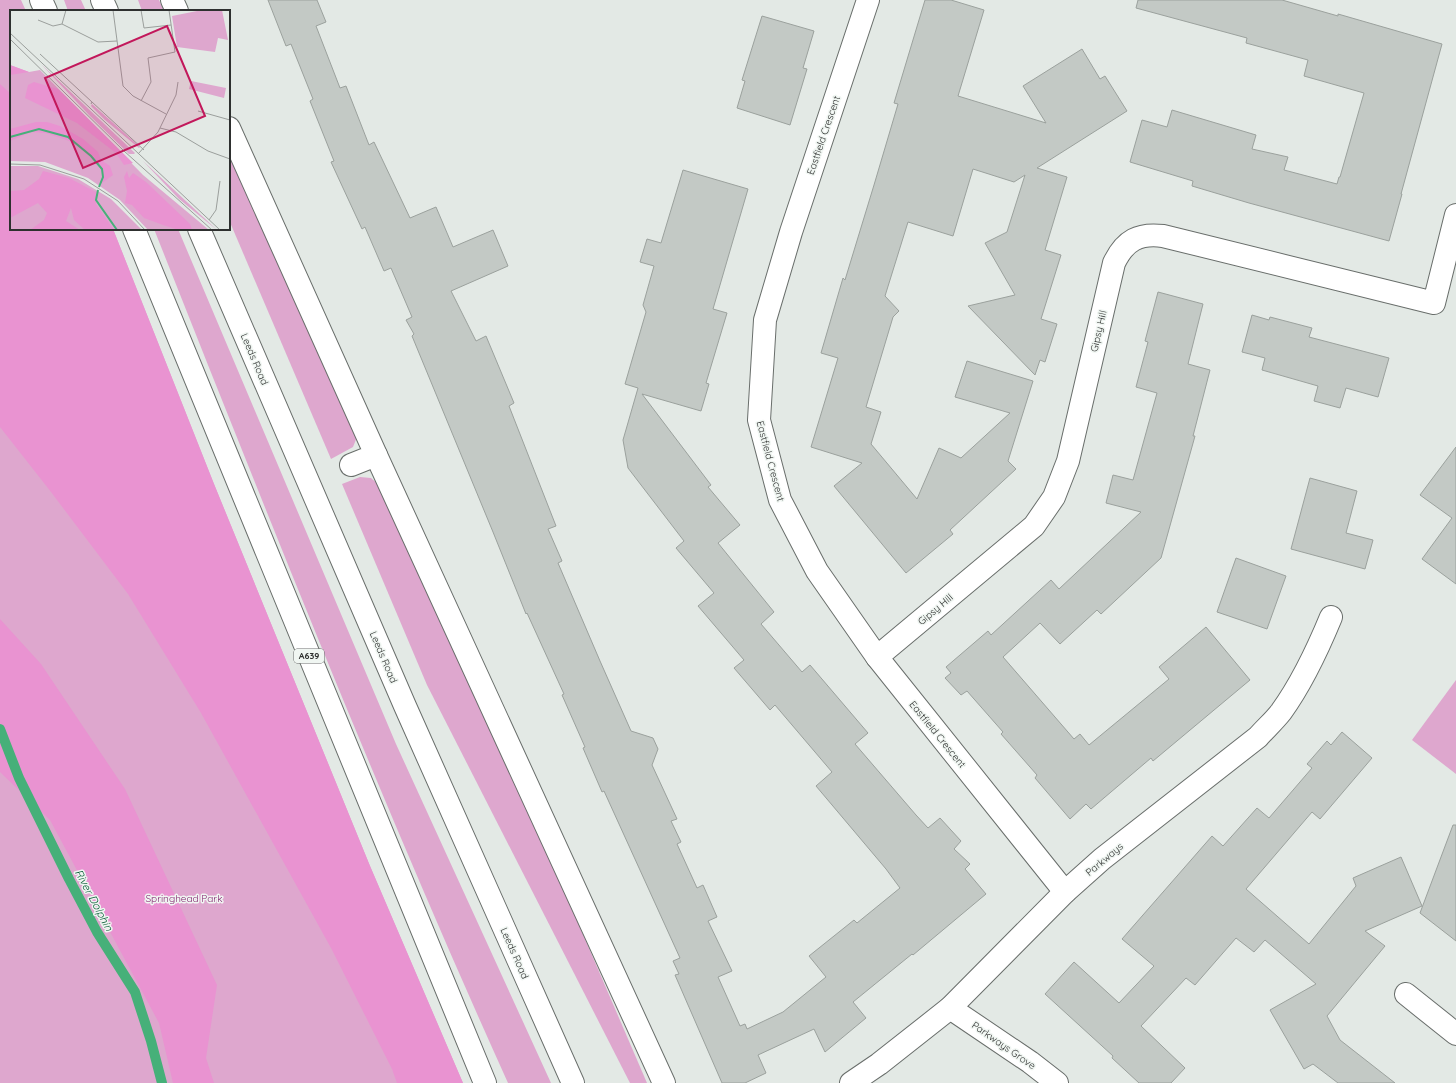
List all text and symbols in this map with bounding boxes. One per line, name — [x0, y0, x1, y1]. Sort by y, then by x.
inset map — [10, 10, 230, 230]
street label: Eastfield Crescent — [804, 93, 843, 176]
street label: Gipsy Hill — [1087, 309, 1110, 353]
street label: Leeds Road — [238, 331, 271, 387]
street label: Eastfield Crescent — [754, 420, 788, 503]
street label: Gipsy Hill — [915, 591, 956, 628]
street label: Leeds Road — [367, 629, 400, 685]
road number: A639 — [294, 649, 324, 663]
street label: Eastfield Crescent — [907, 698, 969, 771]
street label: Parkways — [1083, 840, 1126, 879]
water label: River Dolphin — [72, 867, 116, 934]
park label: Springhead Park — [145, 892, 223, 905]
street label: Leeds Road — [497, 925, 532, 981]
street label: Parkways Grove — [969, 1019, 1039, 1073]

